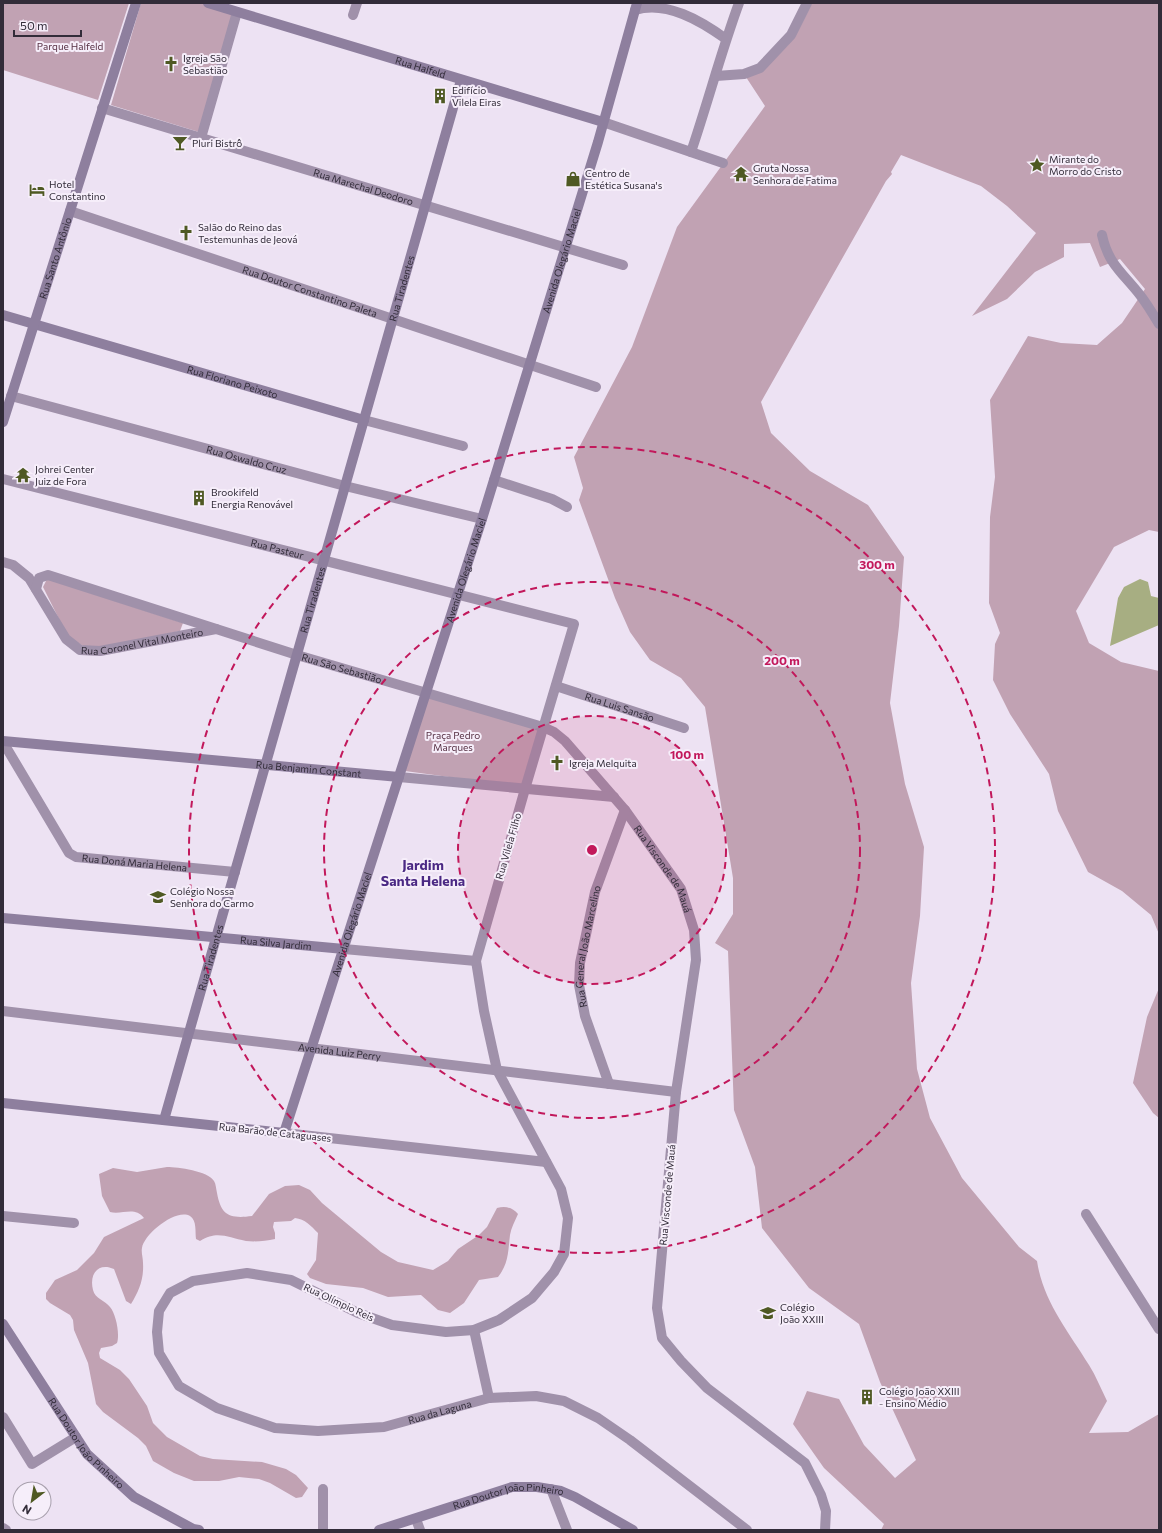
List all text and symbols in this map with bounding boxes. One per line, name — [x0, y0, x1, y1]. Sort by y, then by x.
scale bar — [14, 12, 81, 38]
text: 50 m — [20, 18, 48, 32]
park label: Parque Halfeld — [37, 40, 103, 52]
place label: Igreja São Sebastião — [183, 52, 228, 76]
street label: Rua Halfeld — [394, 54, 447, 80]
church icon: Igreja São Sebastião — [162, 55, 180, 73]
place label: Edifício Vilela Eiras — [452, 84, 502, 108]
building icon: Edifício Vilela Eiras — [431, 87, 449, 105]
bar icon: Pluri Bistrô — [171, 134, 189, 152]
place label: Pluri Bistrô — [192, 137, 242, 149]
place label: Mirante do Morro do Cristo — [1049, 153, 1122, 177]
place icon: Mirante do Morro do Cristo — [1028, 156, 1046, 174]
place label: Gruta Nossa Senhora de Fatima — [753, 162, 837, 186]
temple icon: Gruta Nossa Senhora de Fatima — [732, 165, 750, 183]
street label: Rua Marechal Deodoro — [312, 166, 415, 207]
place label: Centro de Estética Susana's — [585, 167, 663, 191]
shop icon: Centro de Estética Susana's — [564, 170, 582, 188]
place label: Hotel Constantino — [49, 178, 106, 202]
hotel icon: Hotel Constantino — [28, 181, 46, 199]
street label: Avenida Olegário Maciel — [540, 207, 583, 315]
street label: Rua Santo Antônio — [36, 216, 74, 300]
place label: Salão do Reino das Testemunhas de Jeová — [198, 221, 297, 245]
church icon: Salão do Reino das Testemunhas de Jeová — [177, 224, 195, 242]
street label: Rua Tiradentes — [386, 253, 417, 323]
street label: Rua Doutor Constantino Paleta — [241, 263, 379, 319]
street label: Rua Floriano Peixoto — [186, 363, 279, 401]
street label: Rua Oswaldo Cruz — [205, 443, 288, 476]
place label: Johrei Center Juiz de Fora — [35, 463, 94, 487]
temple icon: Johrei Center Juiz de Fora — [14, 466, 32, 484]
place label: Brookifeld Energia Renovável — [211, 486, 293, 510]
building icon: Brookifeld Energia Renovável — [190, 489, 208, 507]
street label: Avenida Olegário Maciel — [443, 516, 488, 624]
street label: Rua Pasteur — [249, 536, 305, 561]
text: 300 m — [859, 557, 895, 571]
street label: Rua Tiradentes — [297, 565, 328, 634]
street label: Rua Coronel Vital Monteiro — [81, 626, 204, 657]
street label: Rua São Sebastião — [300, 651, 383, 686]
text: 200 m — [764, 653, 800, 667]
street label: Rua Luis Sansão — [583, 690, 656, 724]
park label: Praça Pedro Marques — [426, 729, 480, 753]
text: 100 m — [670, 747, 704, 761]
church icon: Igreja Melquita — [548, 754, 566, 772]
place label: Igreja Melquita — [569, 757, 637, 769]
street label: Rua Benjamin Constant — [255, 758, 362, 780]
street label: Rua Vilela Filho — [493, 811, 523, 881]
street label: Rua Visconde de Mauá — [632, 823, 694, 914]
centre of rings — [585, 843, 599, 857]
street label: Rua Doná Maria Helena — [81, 852, 188, 873]
district label: Jardim Santa Helena — [381, 856, 465, 889]
street label: Avenida Olegário Maciel — [329, 870, 374, 978]
street label: Rua General João Marcelino — [573, 883, 603, 1009]
place label: Colégio Nossa Senhora do Carmo — [170, 885, 254, 909]
school or university icon: Colégio Nossa Senhora do Carmo — [149, 888, 167, 906]
street label: Rua Tiradentes — [195, 923, 226, 992]
street label: Rua Silva Jardim — [240, 934, 312, 952]
street label: Avenida Luiz Perry — [297, 1041, 382, 1062]
street label: Rua Barão de Cataguases — [218, 1120, 332, 1144]
street label: Rua Visconde de Mauá — [657, 1144, 677, 1246]
street label: Rua Olímpio Reis — [302, 1280, 377, 1324]
place label: Colégio João XXIII — [780, 1301, 824, 1325]
school or university icon: Colégio João XXIII — [759, 1304, 777, 1322]
place label: Colégio João XXIII - Ensino Médio — [879, 1385, 959, 1409]
building icon: Colégio João XXIII - Ensino Médio — [858, 1388, 876, 1406]
street label: Rua Doutor João Pinheiro — [46, 1395, 127, 1491]
street label: Rua da Laguna — [407, 1397, 473, 1426]
north arrow — [12, 1481, 52, 1521]
street label: Rua Doutor João Pinheiro — [451, 1481, 566, 1512]
text: N — [20, 1502, 33, 1518]

